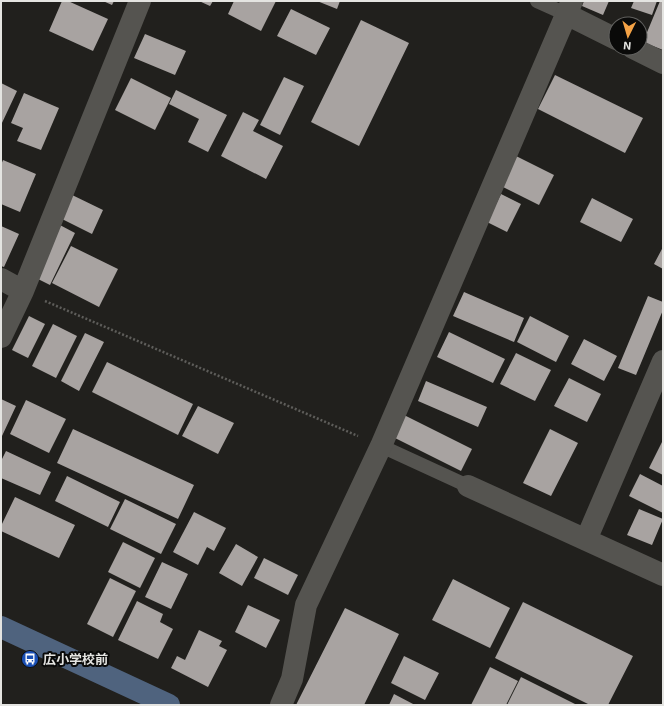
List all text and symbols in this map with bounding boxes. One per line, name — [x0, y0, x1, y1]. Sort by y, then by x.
north arrow — [608, 16, 648, 56]
text: N — [623, 40, 632, 53]
bus stop icon: 広小学校前 — [20, 649, 40, 669]
place label: 広小学校前 — [43, 651, 108, 667]

